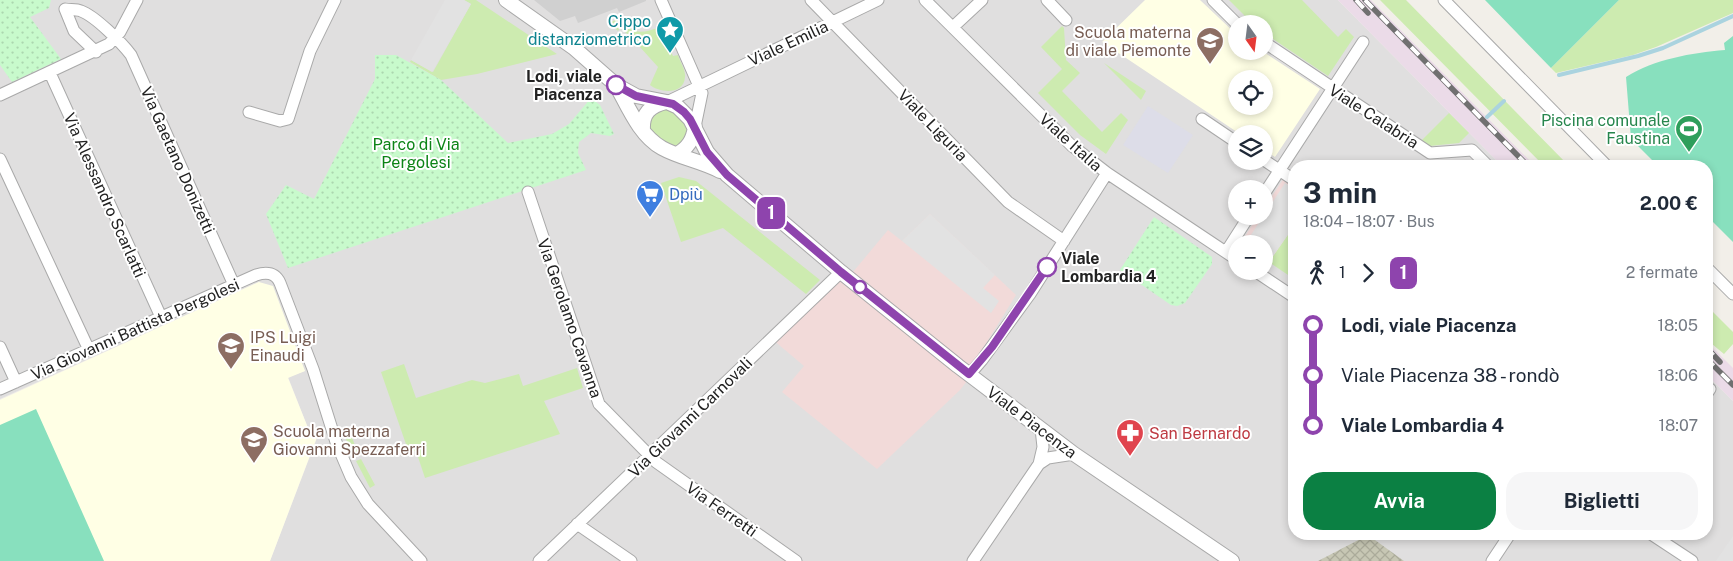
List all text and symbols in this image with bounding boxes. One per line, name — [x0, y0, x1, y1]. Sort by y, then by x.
place label: Cippo distanziometrico — [528, 12, 651, 49]
place icon: Cippo distanziometrico — [655, 15, 685, 54]
north arrow — [1228, 15, 1272, 60]
map controls — [1228, 15, 1273, 280]
street label: Viale Emilia — [745, 17, 831, 70]
place label: Scuola materna di viale Piemonte — [1065, 23, 1191, 60]
school or university icon: Scuola materna di viale Piemonte — [1195, 26, 1225, 65]
place label: Lodi, viale Piacenza — [526, 67, 602, 104]
button: locate — [1228, 70, 1273, 115]
marker: Lodi, viale Piacenza — [606, 75, 626, 95]
street label: Viale Calabria — [1325, 80, 1422, 152]
street label: Via Gaetano Donizetti — [137, 84, 219, 237]
street label: Viale Liguria — [894, 86, 972, 165]
street label: Viale Italia — [1035, 109, 1106, 175]
street label: Via Alessandro Scarlatti — [60, 110, 150, 281]
place label: Piscina comunale Faustina — [1541, 111, 1670, 148]
sports icon: Piscina comunale Faustina — [1674, 114, 1704, 153]
button: layers — [1228, 125, 1273, 170]
park label: Parco di Via Pergolesi — [373, 135, 459, 172]
text: 3 min — [1303, 176, 1377, 209]
supermarket icon: Dpiù — [635, 179, 665, 218]
button: + — [1228, 180, 1273, 225]
place label: Dpiù — [669, 185, 703, 204]
text: 2.00 € — [1640, 192, 1698, 214]
line badge: 1 — [755, 197, 787, 229]
text: 1 — [767, 202, 775, 223]
text: 18:04 – 18:07 · Bus — [1303, 212, 1435, 231]
button: − — [1228, 235, 1273, 280]
street label: Via Gerolamo Cavanna — [533, 236, 606, 400]
place label: Viale Lombardia 4 — [1061, 249, 1157, 286]
marker: Viale Lombardia 4 — [1037, 257, 1057, 277]
icon: walk — [1303, 259, 1331, 287]
icon: forward — [1354, 259, 1382, 287]
text: 1 — [1400, 262, 1407, 283]
text: 1 — [1339, 263, 1346, 282]
text: 2 fermate — [1626, 263, 1698, 282]
street label: Via Giovanni Battista Pergolesi — [28, 275, 242, 384]
unlabelled marker — [853, 280, 867, 294]
text: Lodi, viale Piacenza — [1341, 314, 1517, 336]
text: 18:05 — [1657, 316, 1698, 335]
place label: IPS Luigi Einaudi — [250, 328, 316, 365]
school or university icon: IPS Luigi Einaudi — [216, 331, 246, 370]
street label: Via Giovanni Carnovali — [625, 353, 756, 481]
text: Viale Piacenza 38 - rondò — [1341, 364, 1560, 386]
text: 18:06 — [1658, 366, 1698, 385]
street label: Viale Piacenza — [983, 382, 1080, 462]
text: Viale Lombardia 4 — [1341, 414, 1504, 436]
text: 18:07 — [1658, 416, 1698, 435]
pharmacy icon: San Bernardo — [1115, 418, 1145, 457]
place label: Scuola materna Giovanni Spezzaferri — [273, 422, 426, 459]
place label: San Bernardo — [1149, 424, 1251, 443]
school or university icon: Scuola materna Giovanni Spezzaferri — [239, 425, 269, 464]
button: Avvia — [1303, 472, 1496, 530]
button: Biglietti — [1506, 472, 1698, 530]
street label: Via Ferretti — [682, 478, 761, 541]

